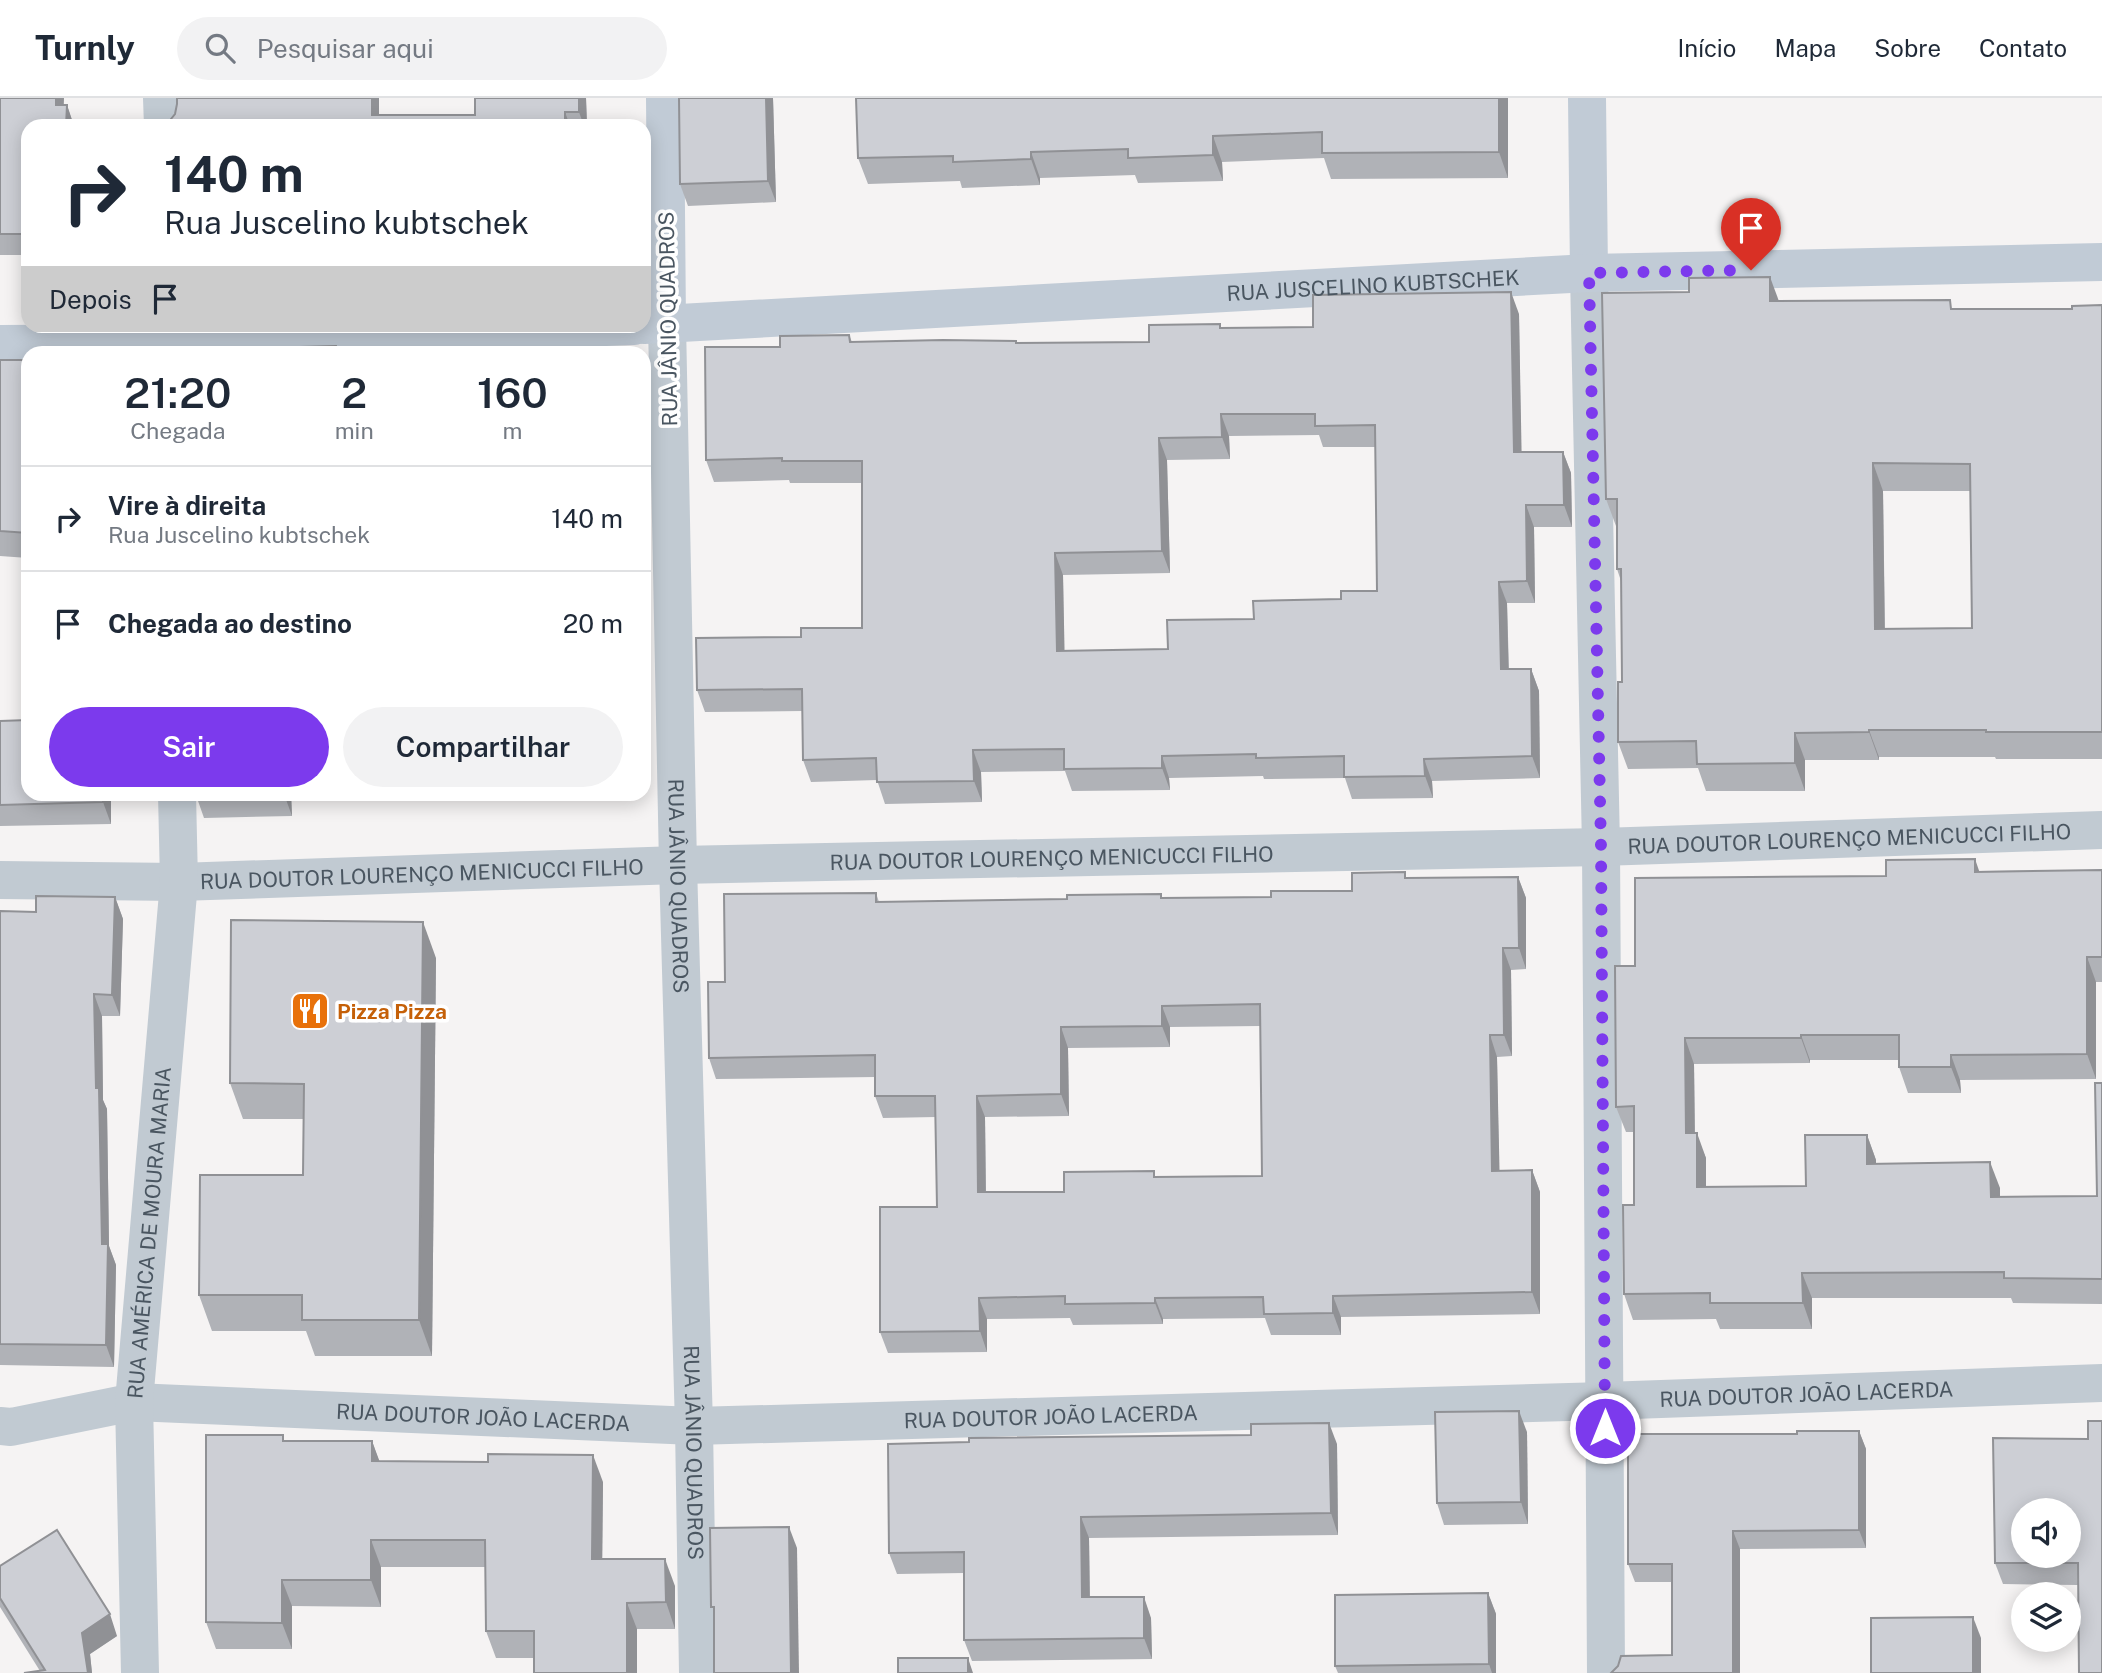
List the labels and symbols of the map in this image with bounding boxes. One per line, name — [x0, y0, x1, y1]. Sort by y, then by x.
pin — [1721, 198, 1781, 270]
street label: RUA JÂNIO QUADROS — [654, 211, 682, 427]
street label: RUA JUSCELINO KUBTSCHEK — [1226, 264, 1520, 305]
street label: RUA JÂNIO QUADROS — [664, 778, 694, 994]
street label: RUA DOUTOR LOURENÇO MENICUCCI FILHO — [1627, 819, 2072, 859]
street label: RUA DOUTOR LOURENÇO MENICUCCI FILHO — [829, 841, 1274, 875]
street label: RUA DOUTOR LOURENÇO MENICUCCI FILHO — [200, 854, 644, 894]
restaurant icon: Pizza Pizza — [289, 990, 331, 1032]
place label: Pizza Pizza — [337, 999, 447, 1024]
street label: RUA AMÉRICA DE MOURA MARIA — [122, 1066, 175, 1400]
street label: RUA JÂNIO QUADROS — [679, 1345, 709, 1560]
street label: RUA DOUTOR JOÃO LACERDA — [1659, 1376, 1954, 1412]
position arrow — [1568, 1391, 1642, 1465]
street label: RUA DOUTOR JOÃO LACERDA — [336, 1398, 631, 1436]
street label: RUA DOUTOR JOÃO LACERDA — [903, 1400, 1198, 1433]

